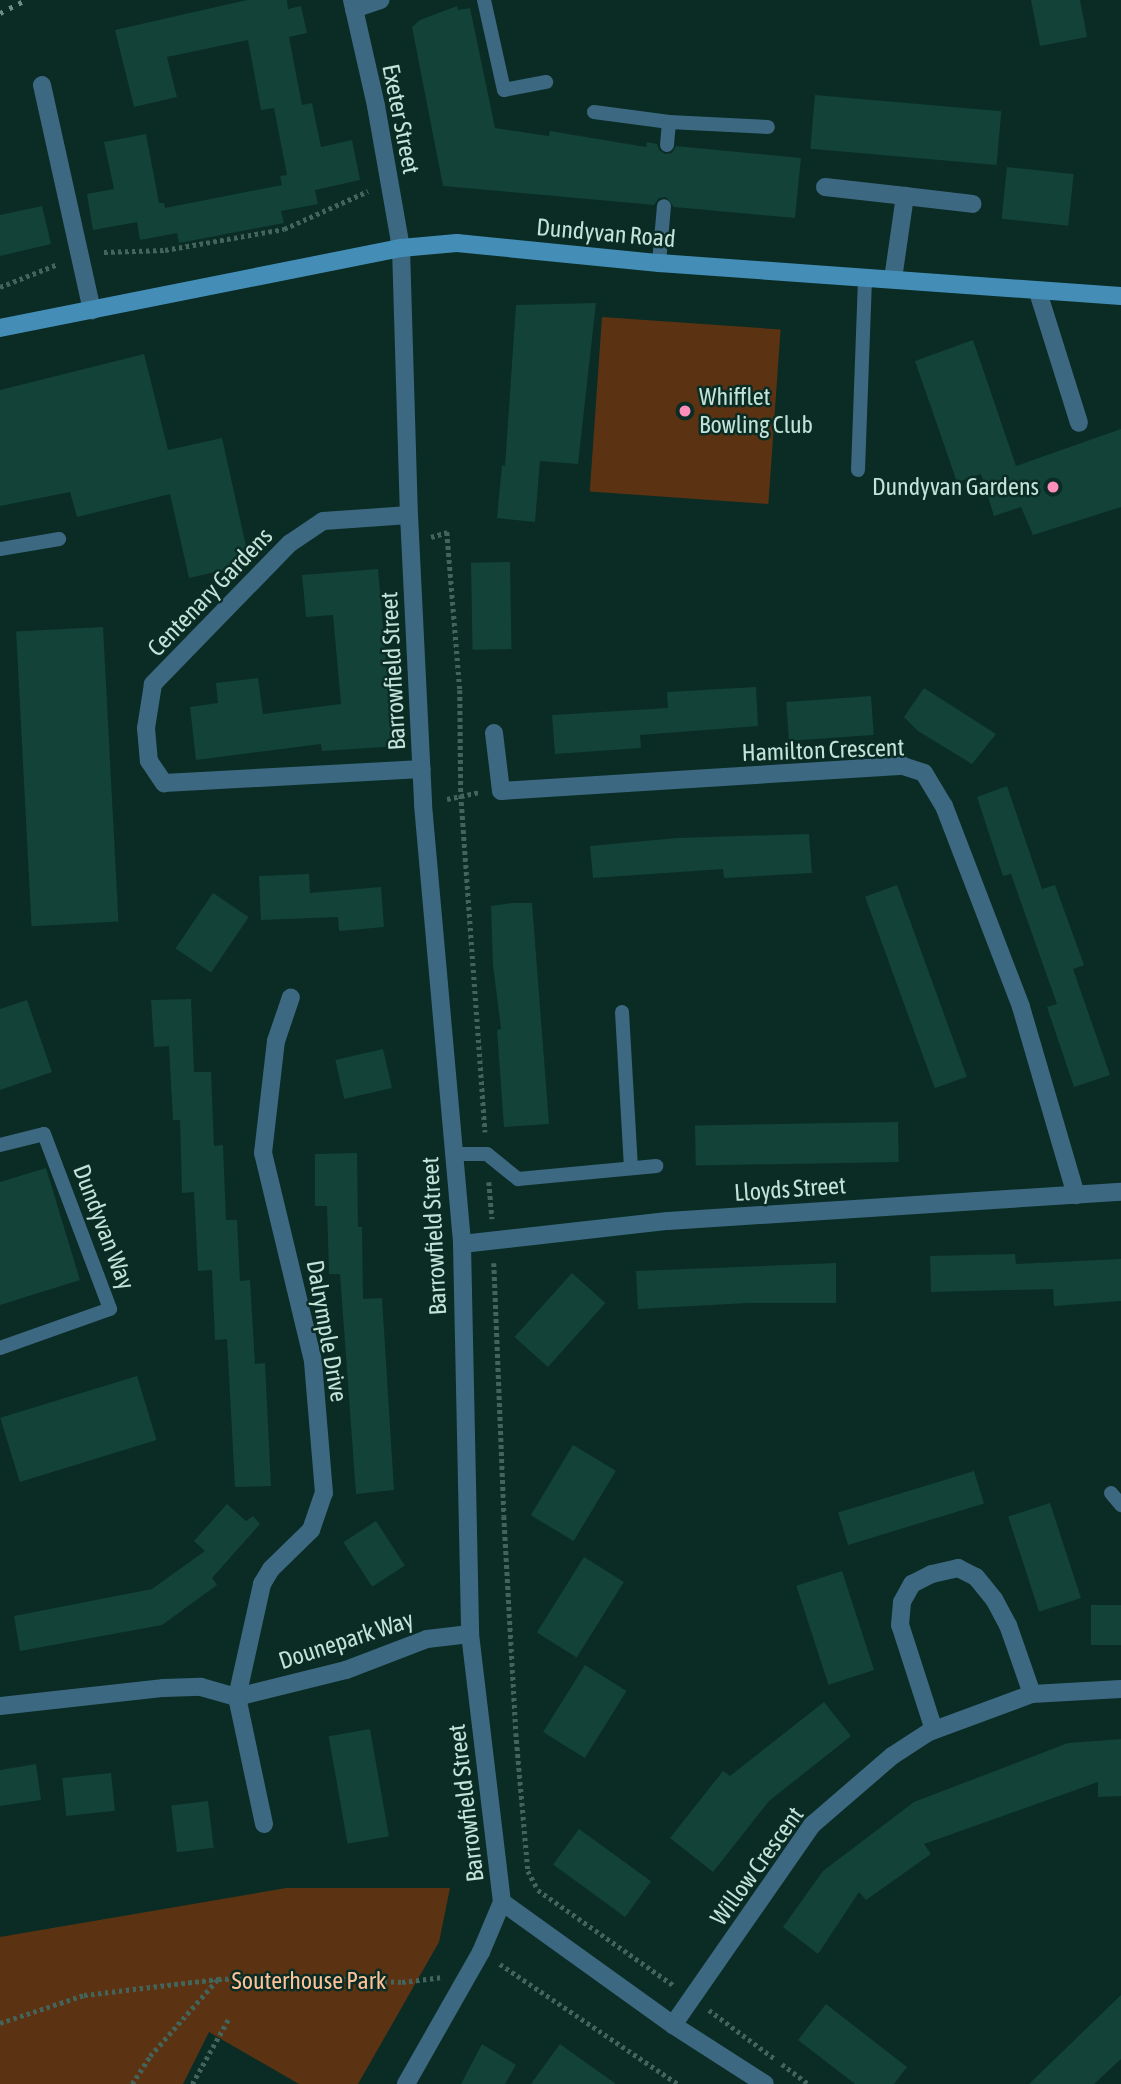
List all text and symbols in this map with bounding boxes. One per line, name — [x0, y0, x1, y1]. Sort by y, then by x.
street label: Exeter Street — [376, 62, 426, 176]
street label: Dundyvan Road — [535, 213, 677, 253]
place label: Whifflet Bowling Club — [699, 383, 813, 439]
marker: Whifflet Bowling Club — [677, 403, 693, 419]
place label: Dundyvan Gardens — [872, 473, 1039, 501]
marker: Dundyvan Gardens — [1045, 479, 1061, 495]
street label: Centenary Gardens — [142, 522, 278, 662]
street label: Barrowfield Street — [374, 591, 412, 751]
street label: Hamilton Crescent — [741, 733, 905, 767]
street label: Barrowfield Street — [415, 1156, 453, 1316]
street label: Dundyvan Way — [67, 1161, 141, 1293]
street label: Lloyds Street — [733, 1171, 847, 1207]
street label: Dalrymple Drive — [300, 1258, 354, 1404]
street label: Dounepark Way — [275, 1605, 417, 1675]
street label: Barrowfield Street — [442, 1723, 490, 1883]
street label: Willow Crescent — [704, 1801, 810, 1931]
park label: Souterhouse Park — [232, 1967, 386, 1995]

